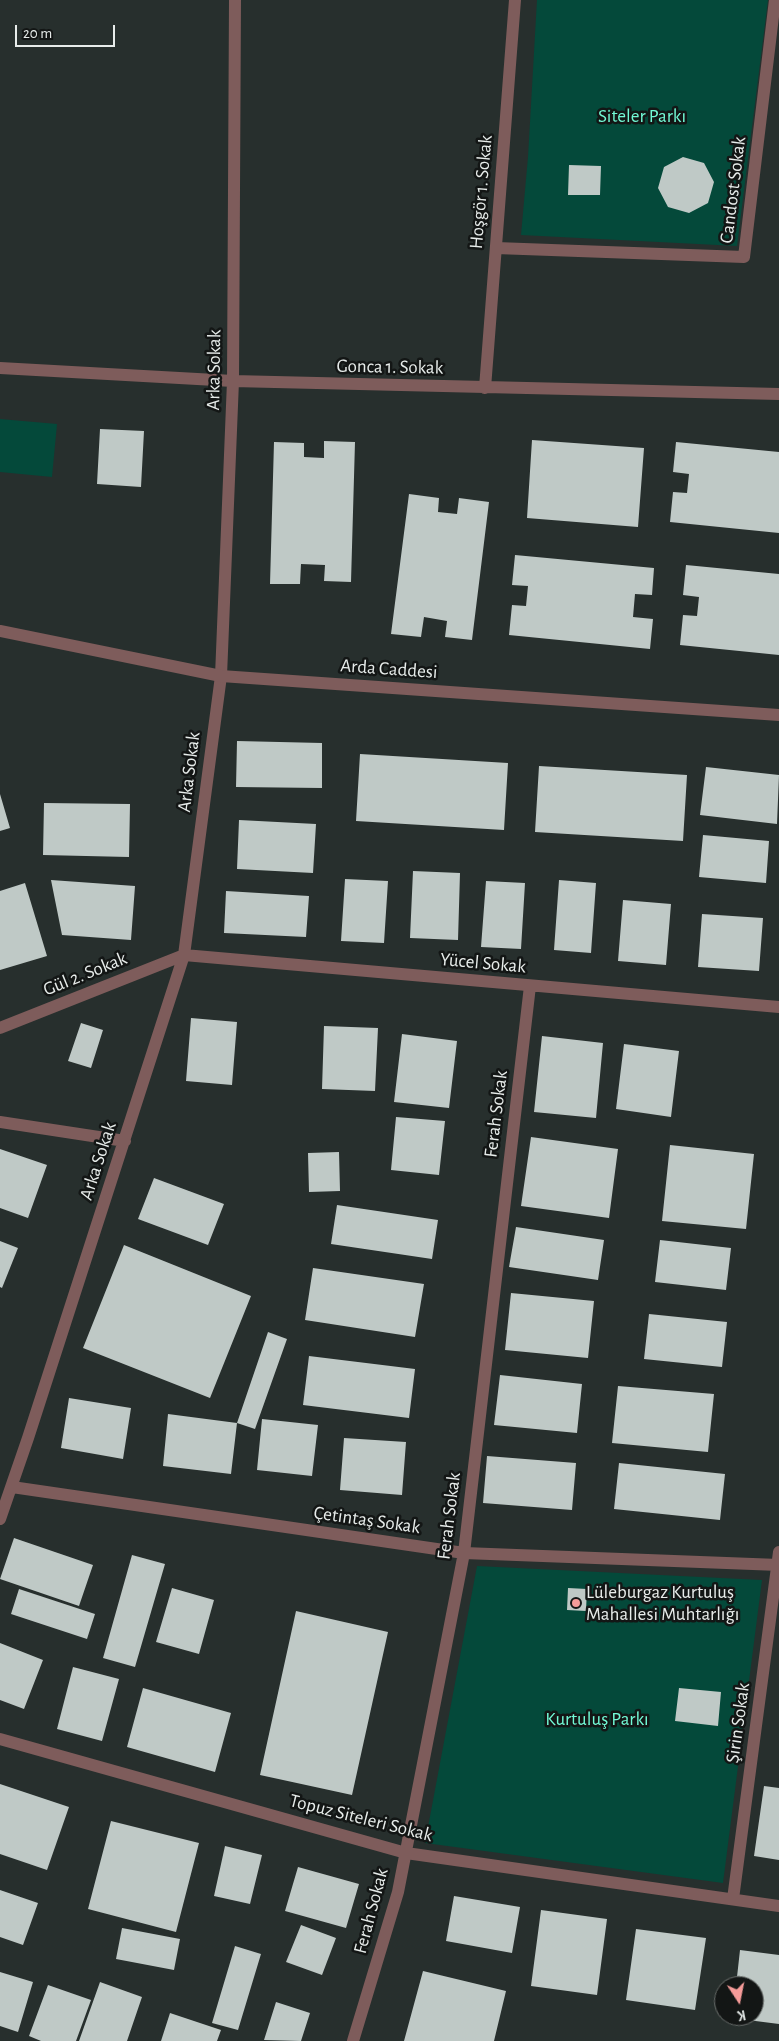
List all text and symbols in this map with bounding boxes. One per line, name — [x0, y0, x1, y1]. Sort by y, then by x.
scale bar — [18, 15, 118, 47]
text: 20 m — [23, 26, 52, 41]
park label: Siteler Parkı — [598, 105, 686, 127]
street label: Hoşgör 1. Sokak — [465, 134, 497, 250]
street label: Candost Sokak — [715, 135, 751, 245]
street label: Arka Sokak — [202, 329, 226, 411]
street label: Gonca 1. Sokak — [336, 355, 444, 379]
street label: Arda Caddesi — [340, 654, 438, 684]
street label: Arka Sokak — [173, 731, 205, 813]
street label: Gül 2. Sokak — [40, 947, 130, 1001]
street label: Yücel Sokak — [439, 948, 527, 978]
street label: Ferah Sokak — [479, 1069, 513, 1159]
street label: Arka Sokak — [75, 1119, 121, 1203]
street label: Ferah Sokak — [432, 1471, 466, 1561]
street label: Çetintaş Sokak — [312, 1501, 422, 1539]
place label: Lüleburgaz Kurtuluş Mahallesi Muhtarlığı — [586, 1581, 739, 1625]
marker: Lüleburgaz Kurtuluş Mahallesi Muhtarlığı — [570, 1597, 582, 1609]
street label: Şirin Sokak — [721, 1681, 755, 1765]
park label: Kurtuluş Parkı — [545, 1708, 649, 1730]
street label: Topuz Siteleri Sokak — [287, 1789, 435, 1847]
street label: Ferah Sokak — [349, 1866, 393, 1956]
north arrow — [714, 1976, 764, 2026]
text: K — [736, 2007, 747, 2022]

